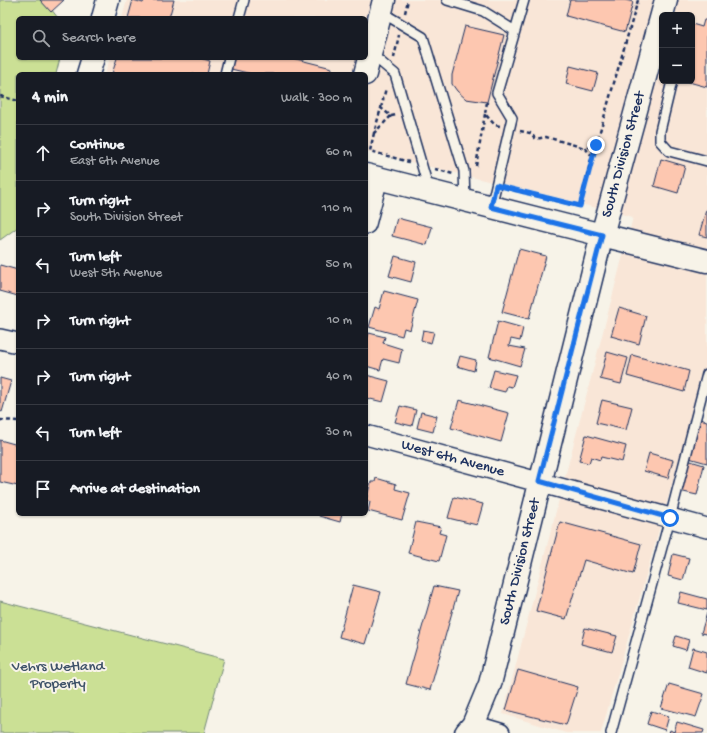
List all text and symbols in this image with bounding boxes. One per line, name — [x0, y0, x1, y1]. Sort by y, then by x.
map controls — [659, 12, 695, 84]
button: + — [659, 12, 695, 48]
search box — [16, 16, 368, 60]
icon: search — [30, 27, 52, 49]
text: Search here — [62, 29, 136, 47]
button: − — [659, 48, 695, 84]
text: 4 min — [32, 88, 68, 108]
street label: South Division Street — [598, 88, 650, 220]
text: Walk · 300 m — [281, 91, 352, 106]
text: Continue — [70, 136, 124, 154]
route end — [587, 136, 605, 154]
icon: ahead — [32, 142, 54, 164]
text: 60 m — [326, 145, 352, 160]
text: East 6th Avenue — [70, 154, 160, 169]
text: Turn right — [70, 192, 130, 210]
icon: right — [32, 198, 54, 220]
text: 110 m — [322, 201, 352, 216]
text: South Division Street — [70, 210, 182, 225]
text: Turn left — [70, 248, 121, 266]
icon: left — [32, 254, 54, 276]
text: 50 m — [325, 257, 352, 272]
text: West 5th Avenue — [70, 266, 162, 281]
icon: right — [32, 310, 54, 332]
text: Turn right — [70, 312, 130, 330]
text: 10 m — [327, 313, 352, 328]
icon: right — [32, 366, 54, 388]
text: Turn right — [70, 368, 130, 386]
text: 40 m — [326, 369, 352, 384]
icon: left — [32, 422, 54, 444]
text: Turn left — [70, 424, 121, 442]
text: 30 m — [326, 425, 352, 440]
street label: West 6th Avenue — [399, 436, 507, 481]
icon: arrive — [32, 478, 54, 500]
text: Arrive at destination — [70, 480, 200, 498]
street label: South Division Street — [496, 495, 545, 627]
route start — [661, 509, 679, 527]
park label: Vehrs Wetland Property — [11, 658, 106, 693]

